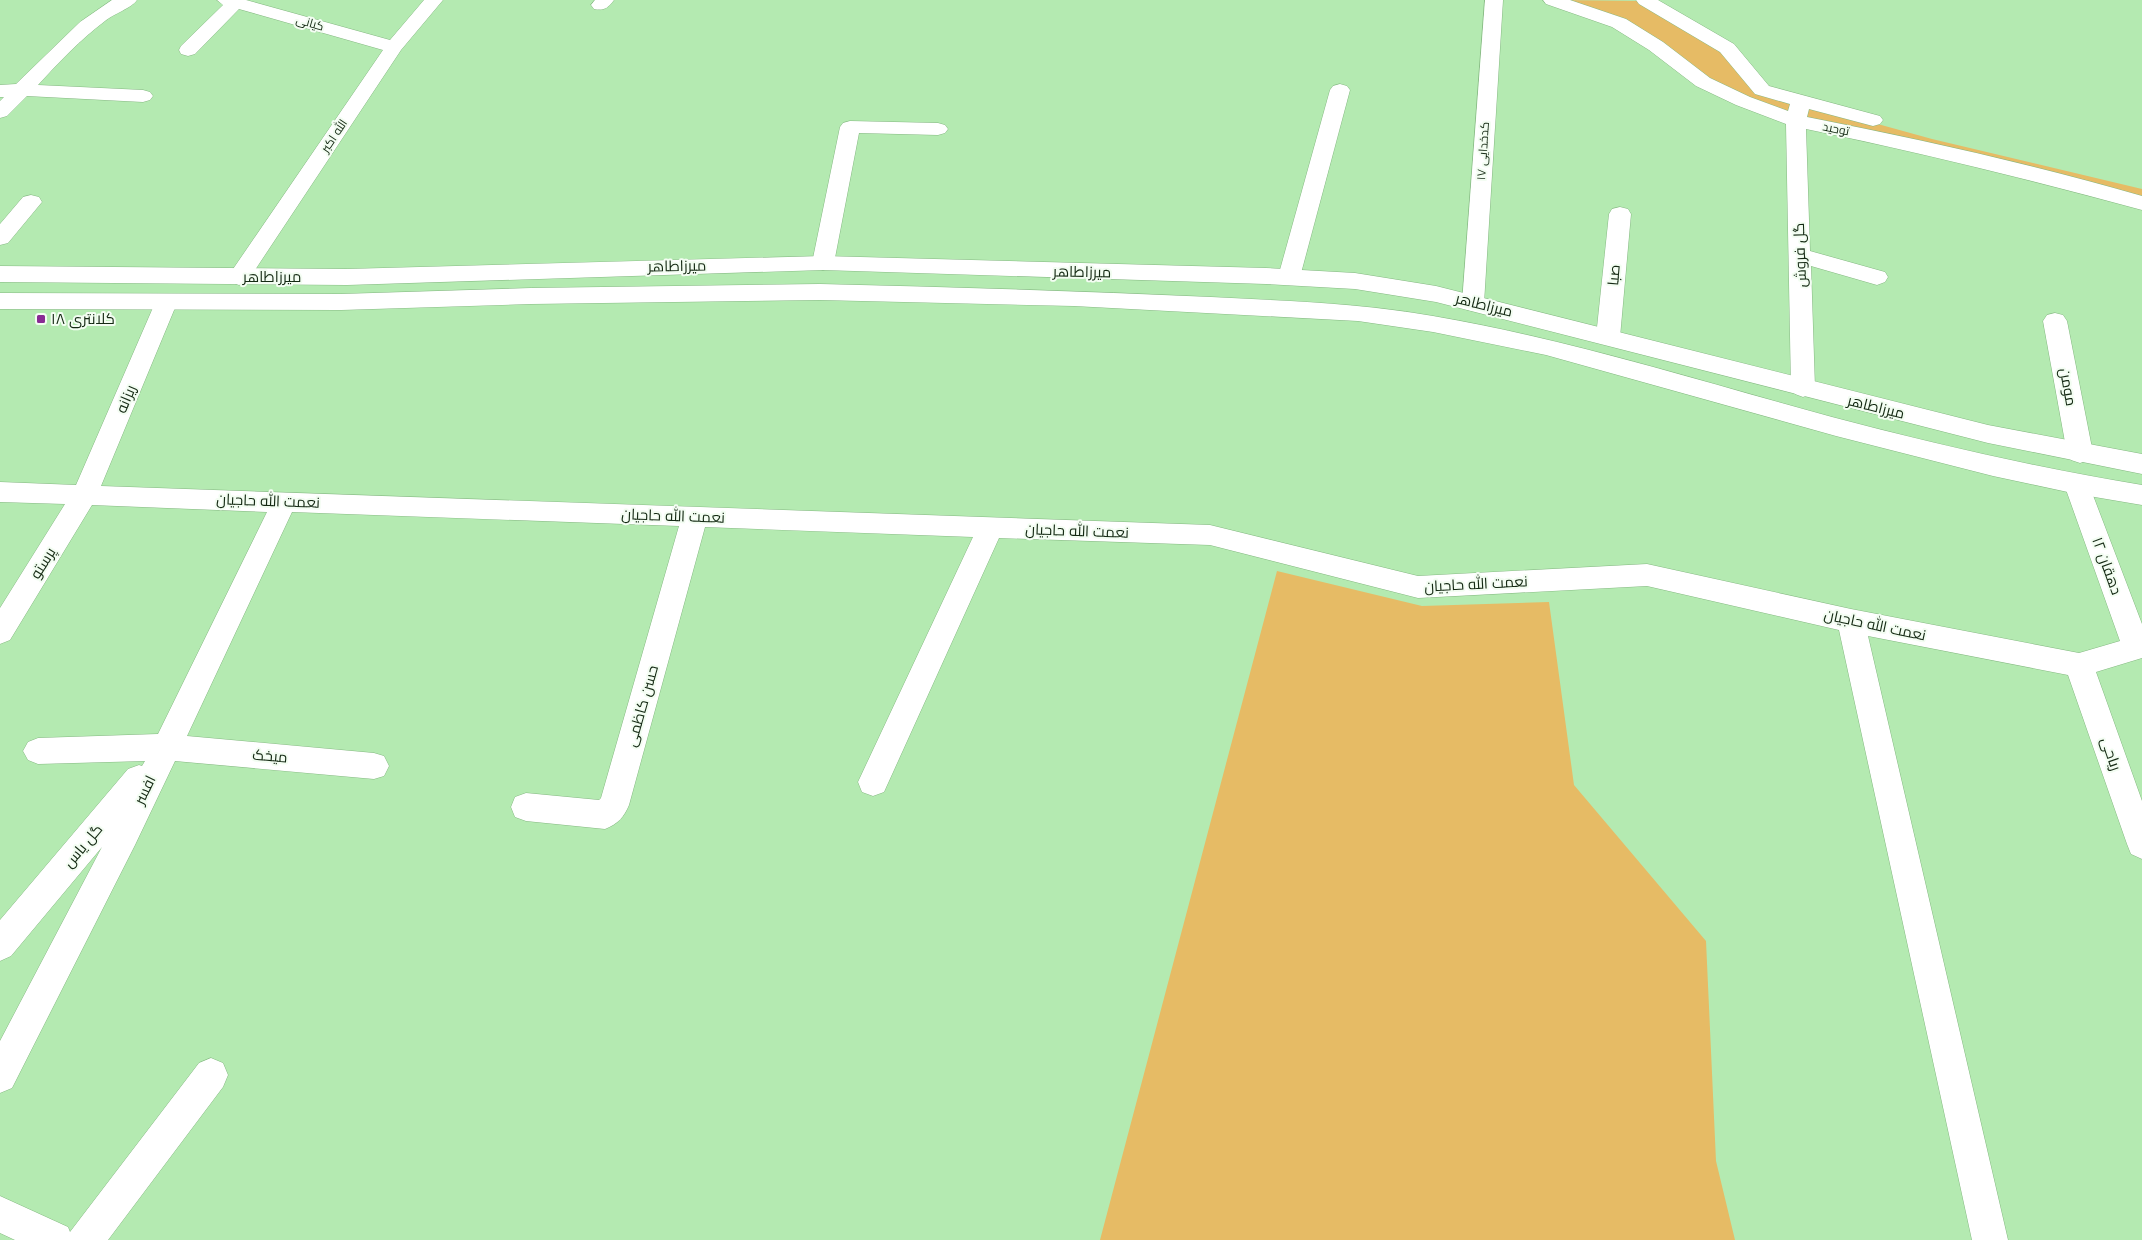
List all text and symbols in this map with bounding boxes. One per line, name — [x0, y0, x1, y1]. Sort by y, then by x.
street label: کیانی — [294, 11, 326, 34]
street label: الله اکبر — [316, 116, 350, 156]
street label: توحید — [1822, 119, 1851, 139]
street label: کدخدایی ۱۷ — [1473, 121, 1492, 181]
street label: گل فروش — [1789, 222, 1811, 288]
street label: میرزاطاهر — [647, 255, 706, 276]
street label: میرزاطاهر — [1052, 261, 1111, 282]
street label: صبا — [1603, 264, 1624, 286]
street label: میرزاطاهر — [242, 267, 301, 286]
street label: میرزاطاهر — [1452, 288, 1515, 321]
place label: کلانتری ۱۸ — [51, 309, 115, 329]
marker: کلانتری ۱۸ — [35, 313, 47, 325]
street label: مومن — [2055, 366, 2081, 408]
street label: ریزانه — [111, 382, 140, 416]
street label: میرزاطاهر — [1844, 390, 1907, 423]
street label: نعمت الله حاجیان — [216, 489, 320, 513]
street label: نعمت الله حاجیان — [621, 504, 725, 528]
street label: نعمت الله حاجیان — [1025, 519, 1129, 543]
street label: دهقان ۱۲ — [2087, 534, 2127, 598]
street label: پرستو — [26, 543, 60, 583]
street label: نعمت الله حاجیان — [1424, 571, 1528, 597]
street label: نعمت الله حاجیان — [1822, 604, 1928, 646]
street label: حسن کاظمی — [621, 663, 663, 749]
street label: ریاحی — [2096, 735, 2126, 773]
street label: میخک — [252, 744, 288, 767]
street label: افسر — [129, 772, 160, 808]
street label: گل یاس — [59, 820, 107, 872]

